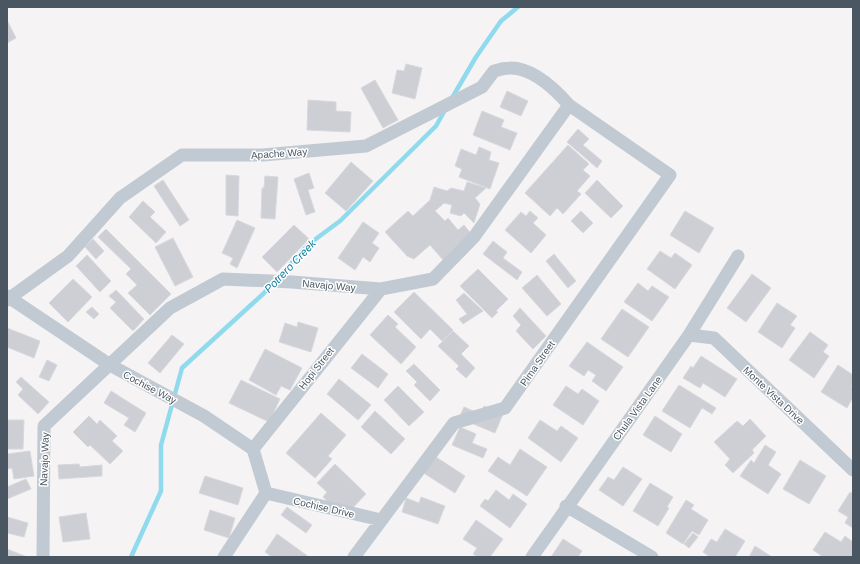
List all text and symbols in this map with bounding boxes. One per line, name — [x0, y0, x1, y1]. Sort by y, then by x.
street label: Apache Way — [251, 146, 308, 161]
water label: Potrero Creek — [262, 237, 318, 295]
street label: Navajo Way — [302, 278, 356, 293]
street label: Pima Street — [518, 339, 557, 388]
street label: Hopi Street — [297, 345, 336, 391]
street label: Monte Vista Drive — [741, 364, 807, 427]
street label: Cochise Way — [121, 369, 178, 406]
street label: Chula Vista Lane — [611, 374, 664, 442]
street label: Navajo Way — [38, 432, 51, 486]
street label: Cochise Drive — [292, 495, 356, 520]

